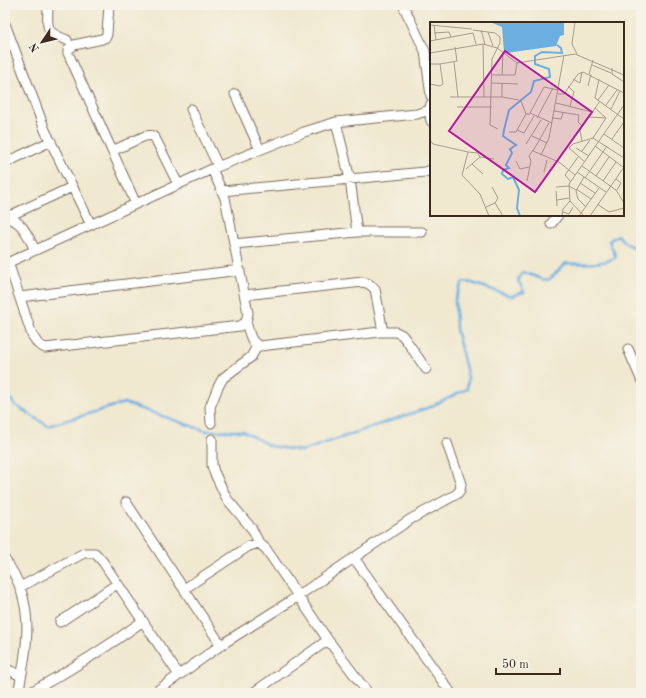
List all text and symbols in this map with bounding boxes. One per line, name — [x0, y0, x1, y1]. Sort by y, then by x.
north arrow — [22, 22, 62, 62]
inset map — [430, 22, 624, 216]
text: N — [28, 40, 42, 53]
scale bar — [496, 650, 560, 676]
text: 50 m — [502, 658, 529, 671]

